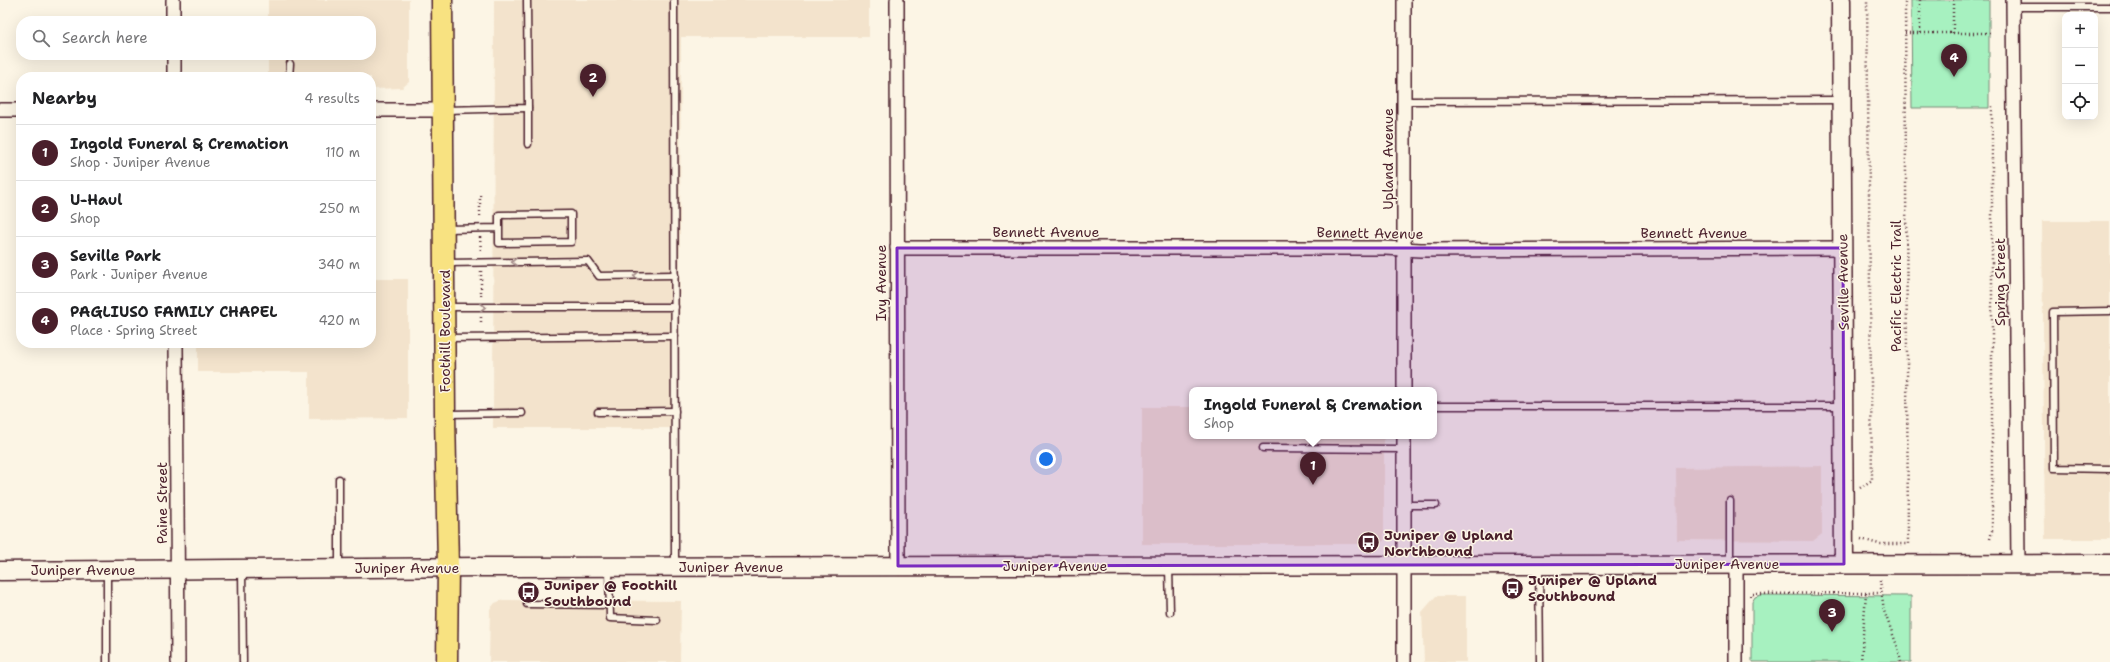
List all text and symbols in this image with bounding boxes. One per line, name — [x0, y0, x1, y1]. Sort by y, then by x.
map controls — [2062, 12, 2098, 120]
button: + — [2062, 12, 2098, 48]
search box — [16, 16, 376, 60]
icon: search — [30, 27, 52, 49]
text: Search here — [62, 28, 148, 48]
pin: 4 — [1941, 44, 1967, 77]
button: − — [2062, 48, 2098, 84]
pin: 2 — [580, 64, 606, 97]
button: locate — [2062, 84, 2098, 120]
text: Nearby — [32, 87, 97, 109]
text: 4 results — [304, 90, 360, 107]
street label: Upland Avenue — [1379, 108, 1397, 210]
text: Ingold Funeral & Cremation — [70, 134, 289, 154]
text: 1 — [42, 144, 48, 161]
text: 110 m — [325, 144, 360, 161]
text: Shop · Juniper Avenue — [70, 154, 210, 171]
text: U-Haul — [70, 190, 123, 210]
text: 2 — [40, 200, 50, 217]
text: 250 m — [319, 200, 360, 217]
text: Shop — [70, 210, 100, 227]
street label: Pacific Electric Trail — [1887, 219, 1905, 352]
street label: Bennett Avenue — [993, 223, 1100, 241]
street label: Bennett Avenue — [1316, 223, 1424, 243]
street label: Bennett Avenue — [1641, 224, 1748, 242]
street label: Seville Avenue — [1833, 233, 1853, 331]
street label: Spring Street — [1991, 238, 2009, 326]
street label: Ivy Avenue — [872, 245, 890, 321]
text: Seville Park — [70, 246, 161, 266]
text: 3 — [40, 256, 50, 273]
text: 340 m — [318, 256, 360, 273]
one-way arrow — [511, 258, 517, 266]
text: Park · Juniper Avenue — [70, 266, 208, 283]
street label: Foothill Boulevard — [436, 269, 454, 392]
one-way arrow — [633, 272, 639, 280]
text: PAGLIUSO FAMILY CHAPEL — [70, 302, 277, 322]
one-way arrow — [480, 303, 486, 311]
text: 4 — [40, 312, 50, 329]
text: 420 m — [318, 312, 360, 329]
text: Place · Spring Street — [70, 322, 197, 339]
popup — [1189, 387, 1437, 439]
text: Ingold Funeral & Cremation — [1204, 395, 1422, 415]
text: Shop — [1204, 415, 1234, 432]
your location — [1036, 449, 1056, 469]
pin: 1 — [1300, 452, 1326, 485]
street label: Paine Street — [153, 462, 171, 544]
place label: Juniper @ Upland Northbound — [1384, 526, 1513, 560]
bus stop icon: Juniper @ Upland Northbound — [1356, 530, 1382, 556]
street label: Juniper Avenue — [1675, 555, 1780, 573]
street label: Juniper Avenue — [1003, 557, 1108, 575]
street label: Juniper Avenue — [679, 558, 784, 576]
street label: Juniper Avenue — [355, 559, 460, 577]
street label: Juniper Avenue — [31, 561, 136, 579]
place label: Juniper @ Upland Southbound — [1528, 571, 1657, 605]
bus stop icon: Juniper @ Upland Southbound — [1499, 575, 1525, 601]
place label: Juniper @ Foothill Southbound — [544, 576, 678, 610]
bus stop icon: Juniper @ Foothill Southbound — [516, 580, 542, 606]
pin: 3 — [1819, 599, 1845, 632]

